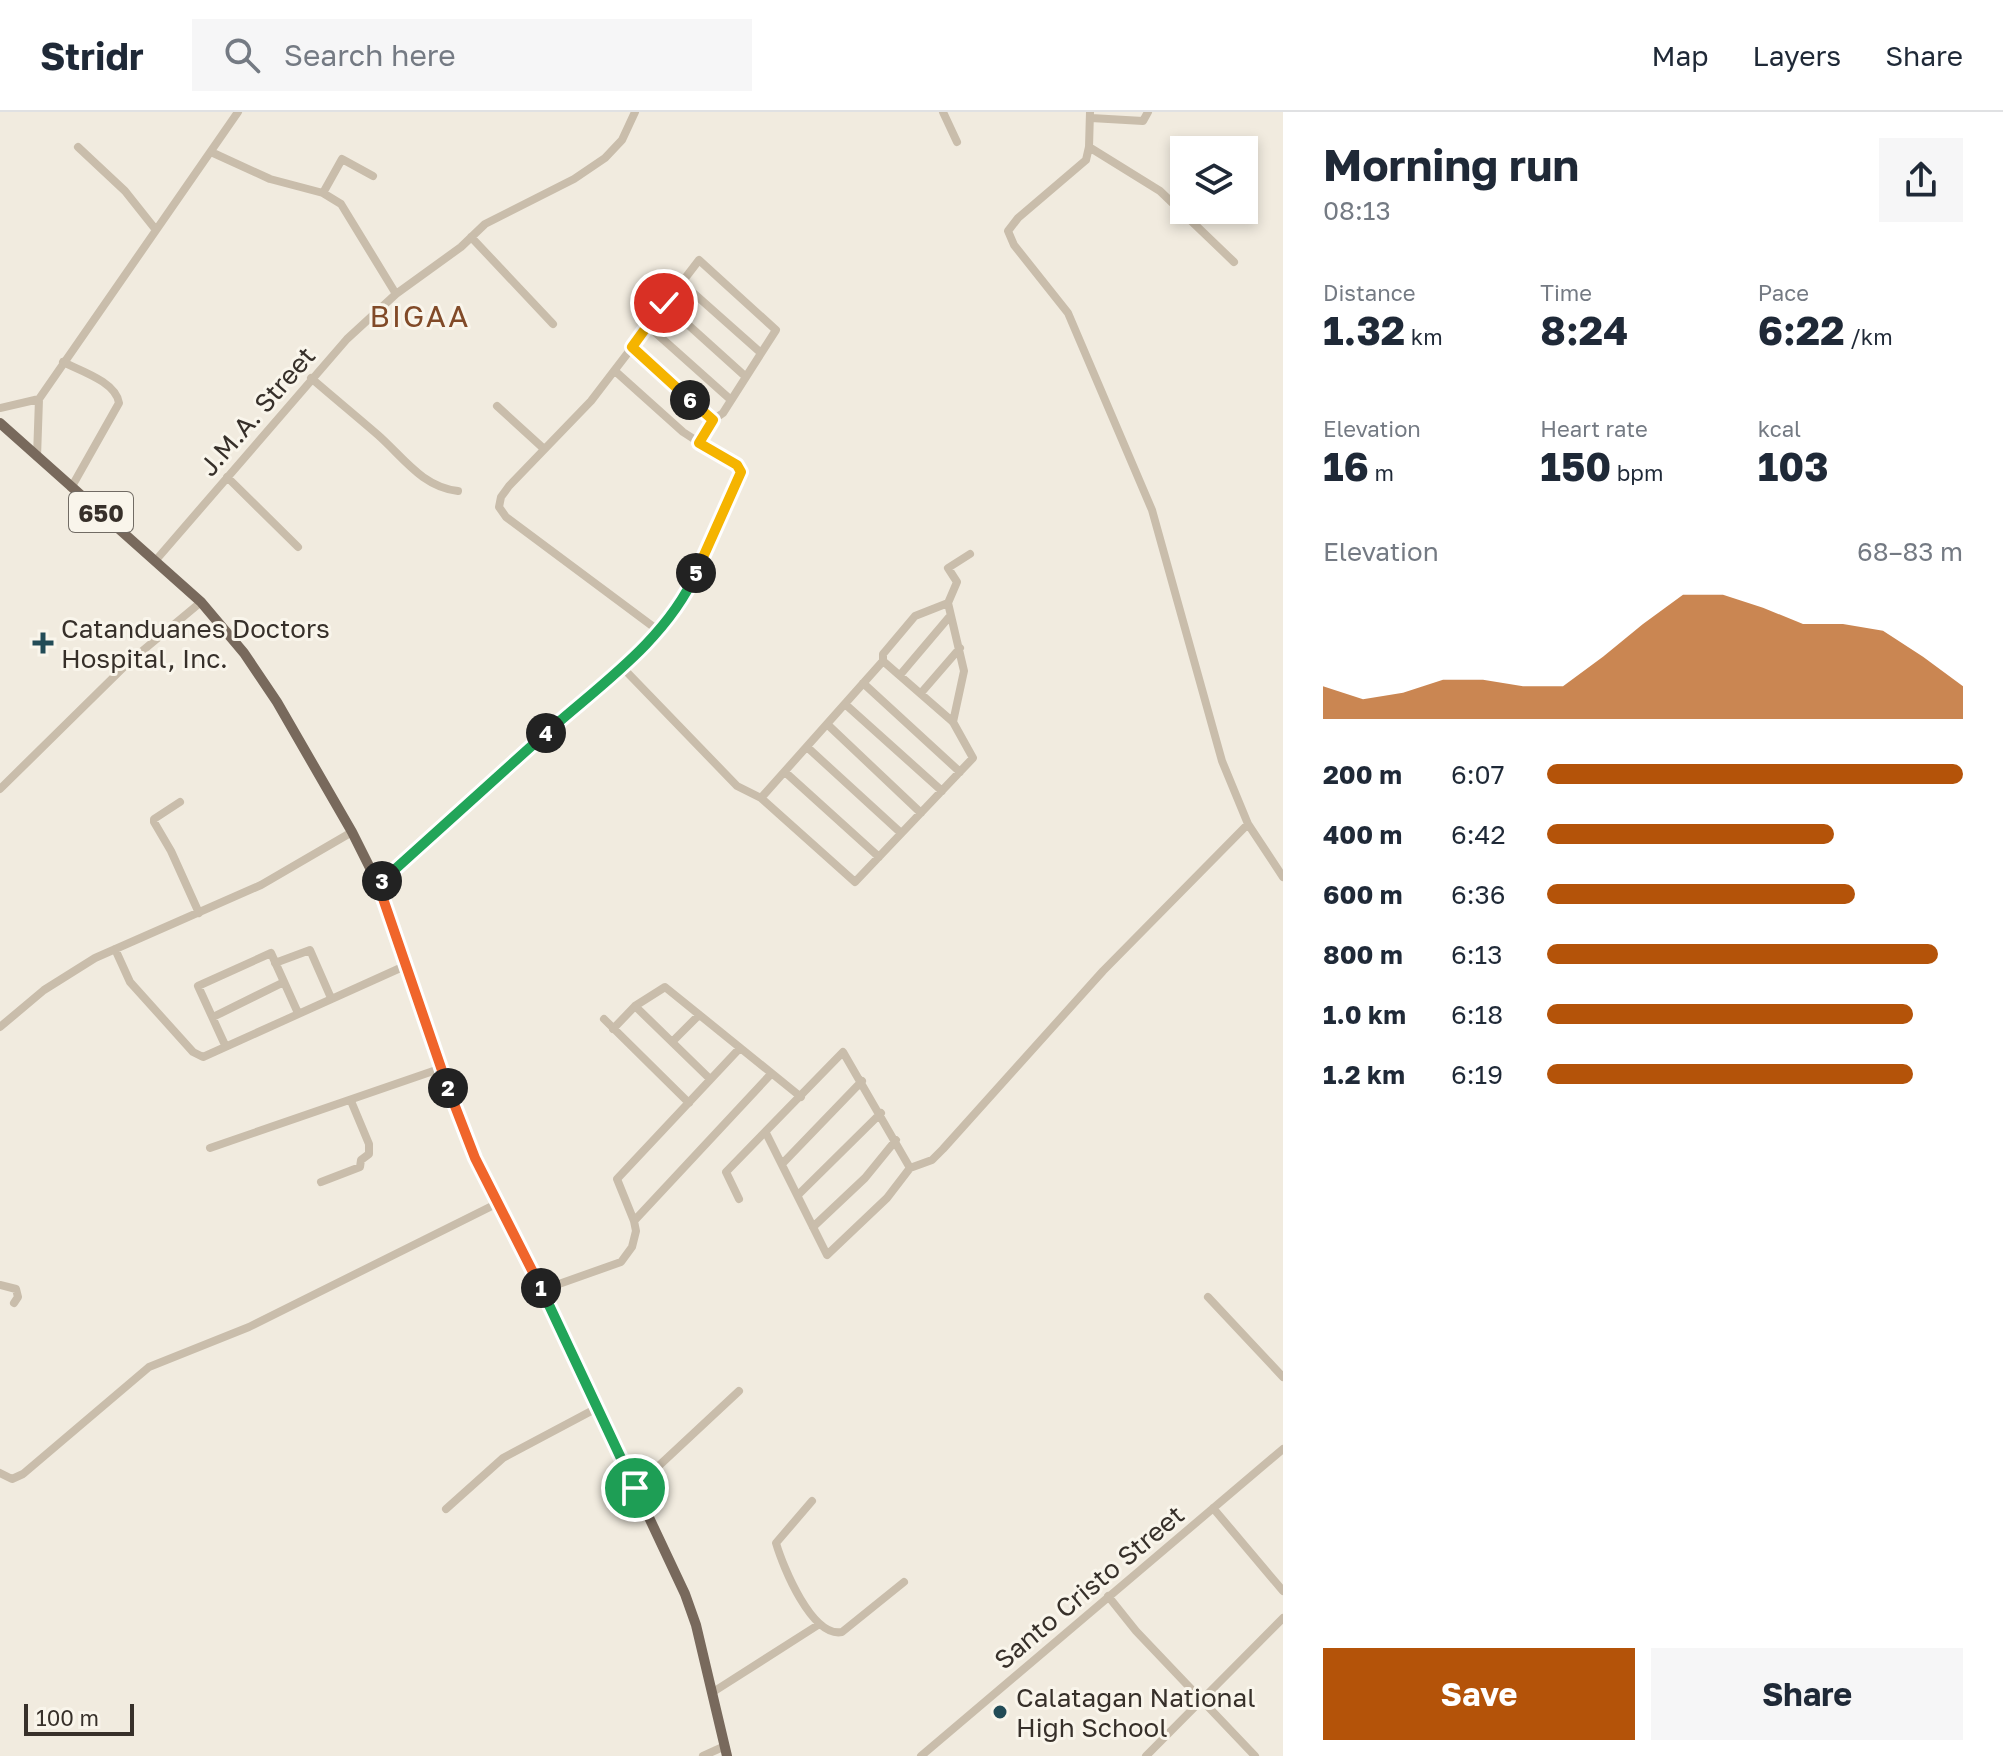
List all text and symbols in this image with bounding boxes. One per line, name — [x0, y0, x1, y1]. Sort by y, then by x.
search box — [192, 19, 752, 91]
text: Stridr — [40, 33, 144, 78]
icon: search — [220, 33, 264, 77]
text: Search here — [284, 37, 456, 73]
text: Map — [1651, 39, 1709, 72]
text: Layers — [1753, 39, 1841, 72]
text: Share — [1885, 39, 1963, 72]
map controls — [1170, 136, 1258, 224]
button: layers — [1170, 136, 1258, 224]
text: Morning run — [1323, 138, 1579, 191]
button: share — [1879, 138, 1963, 222]
text: 08:13 — [1323, 195, 1391, 226]
pin — [630, 269, 698, 337]
text: Distance — [1323, 279, 1415, 306]
text: Time — [1540, 279, 1592, 306]
text: Pace — [1758, 279, 1809, 306]
icon: check — [642, 281, 686, 325]
district label: BIGAA — [370, 298, 470, 334]
text: 1.32 — [1323, 306, 1405, 354]
text: 8:24 — [1540, 306, 1628, 354]
text: 6:22 — [1758, 306, 1845, 354]
text: km — [1405, 323, 1443, 350]
text: /km — [1845, 323, 1893, 350]
street label: J.M.A. Street — [193, 340, 321, 482]
pin: 6 — [670, 380, 710, 420]
text: 6 — [683, 386, 697, 413]
text: Elevation — [1323, 415, 1421, 442]
text: Heart rate — [1540, 415, 1648, 442]
text: kcal — [1758, 415, 1801, 442]
text: 16 — [1323, 442, 1369, 490]
text: 150 — [1540, 442, 1611, 490]
text: 103 — [1758, 442, 1829, 490]
text: m — [1369, 459, 1394, 486]
text: bpm — [1611, 459, 1663, 486]
road number: 650 — [69, 492, 133, 532]
text: Elevation — [1323, 536, 1439, 567]
text: 68–83 m — [1857, 536, 1963, 567]
pin: 5 — [676, 553, 716, 593]
text: 5 — [689, 559, 703, 586]
place label: Catanduanes Doctors Hospital, Inc. — [61, 613, 330, 674]
marker: Catanduanes Doctors Hospital, Inc. — [32, 632, 54, 654]
pin: 4 — [526, 713, 566, 753]
text: 4 — [539, 719, 553, 746]
text: 200 m — [1323, 759, 1402, 790]
text: 6:07 — [1451, 759, 1504, 790]
text: 400 m — [1323, 819, 1402, 850]
text: 6:42 — [1451, 819, 1505, 850]
pin: 3 — [362, 861, 402, 901]
text: 3 — [375, 867, 389, 894]
text: 600 m — [1323, 879, 1403, 910]
text: 6:36 — [1451, 879, 1505, 910]
text: 800 m — [1323, 939, 1403, 970]
text: 6:13 — [1451, 939, 1502, 970]
text: 1.0 km — [1323, 999, 1406, 1030]
text: 6:18 — [1451, 999, 1503, 1030]
text: 1.2 km — [1323, 1059, 1405, 1090]
text: 6:19 — [1451, 1059, 1503, 1090]
pin: 2 — [428, 1068, 468, 1108]
text: 2 — [441, 1074, 455, 1101]
pin: 1 — [521, 1268, 561, 1308]
text: 1 — [535, 1274, 547, 1301]
pin — [601, 1454, 669, 1522]
icon: arrive — [613, 1466, 657, 1510]
street label: Santo Cristo Street — [988, 1499, 1190, 1675]
button: Save — [1323, 1648, 1635, 1740]
button: Share — [1651, 1648, 1963, 1740]
place label: Calatagan National High School — [1016, 1682, 1256, 1743]
scale bar — [24, 1700, 134, 1736]
marker: Calatagan National High School — [991, 1703, 1009, 1721]
text: 100 m — [36, 1704, 99, 1731]

